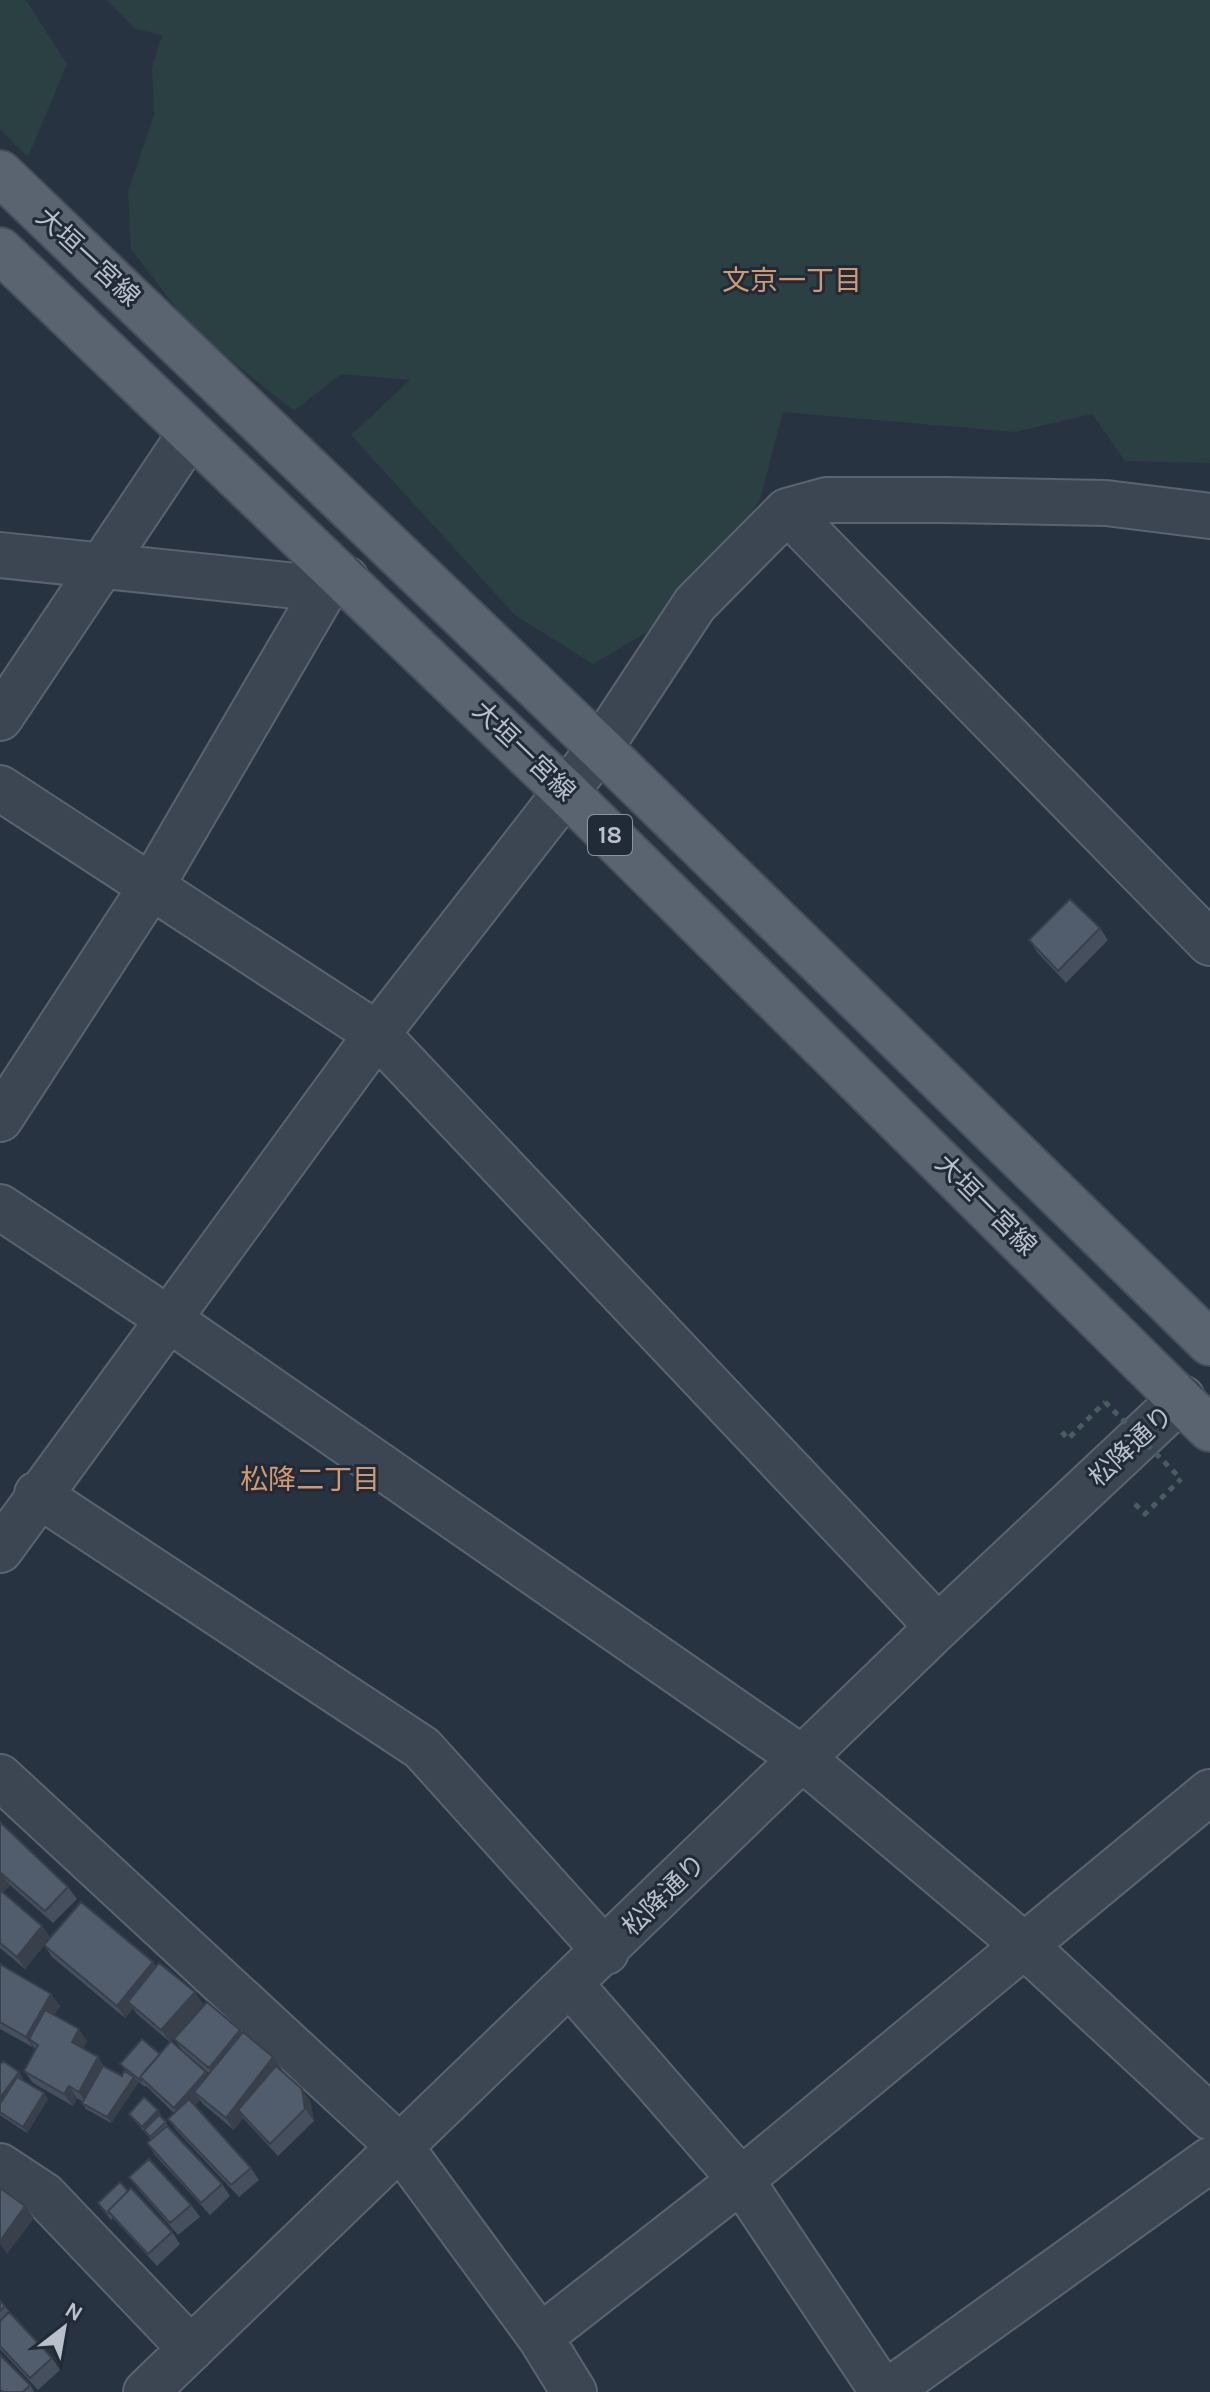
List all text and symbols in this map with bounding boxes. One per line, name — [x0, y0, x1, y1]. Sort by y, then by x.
street label: 大垣一宮線 — [30, 201, 146, 313]
district label: 文京一丁目 — [722, 264, 862, 297]
street label: 大垣一宮線 — [466, 695, 582, 807]
road number: 18 — [588, 815, 632, 855]
street label: 大垣一宮線 — [929, 1148, 1043, 1262]
street label: 松降通り — [1082, 1399, 1180, 1493]
district label: 松降二丁目 — [240, 1463, 380, 1496]
street label: 松降通り — [616, 1848, 712, 1942]
north arrow — [24, 2288, 104, 2368]
text: N — [60, 2297, 87, 2327]

